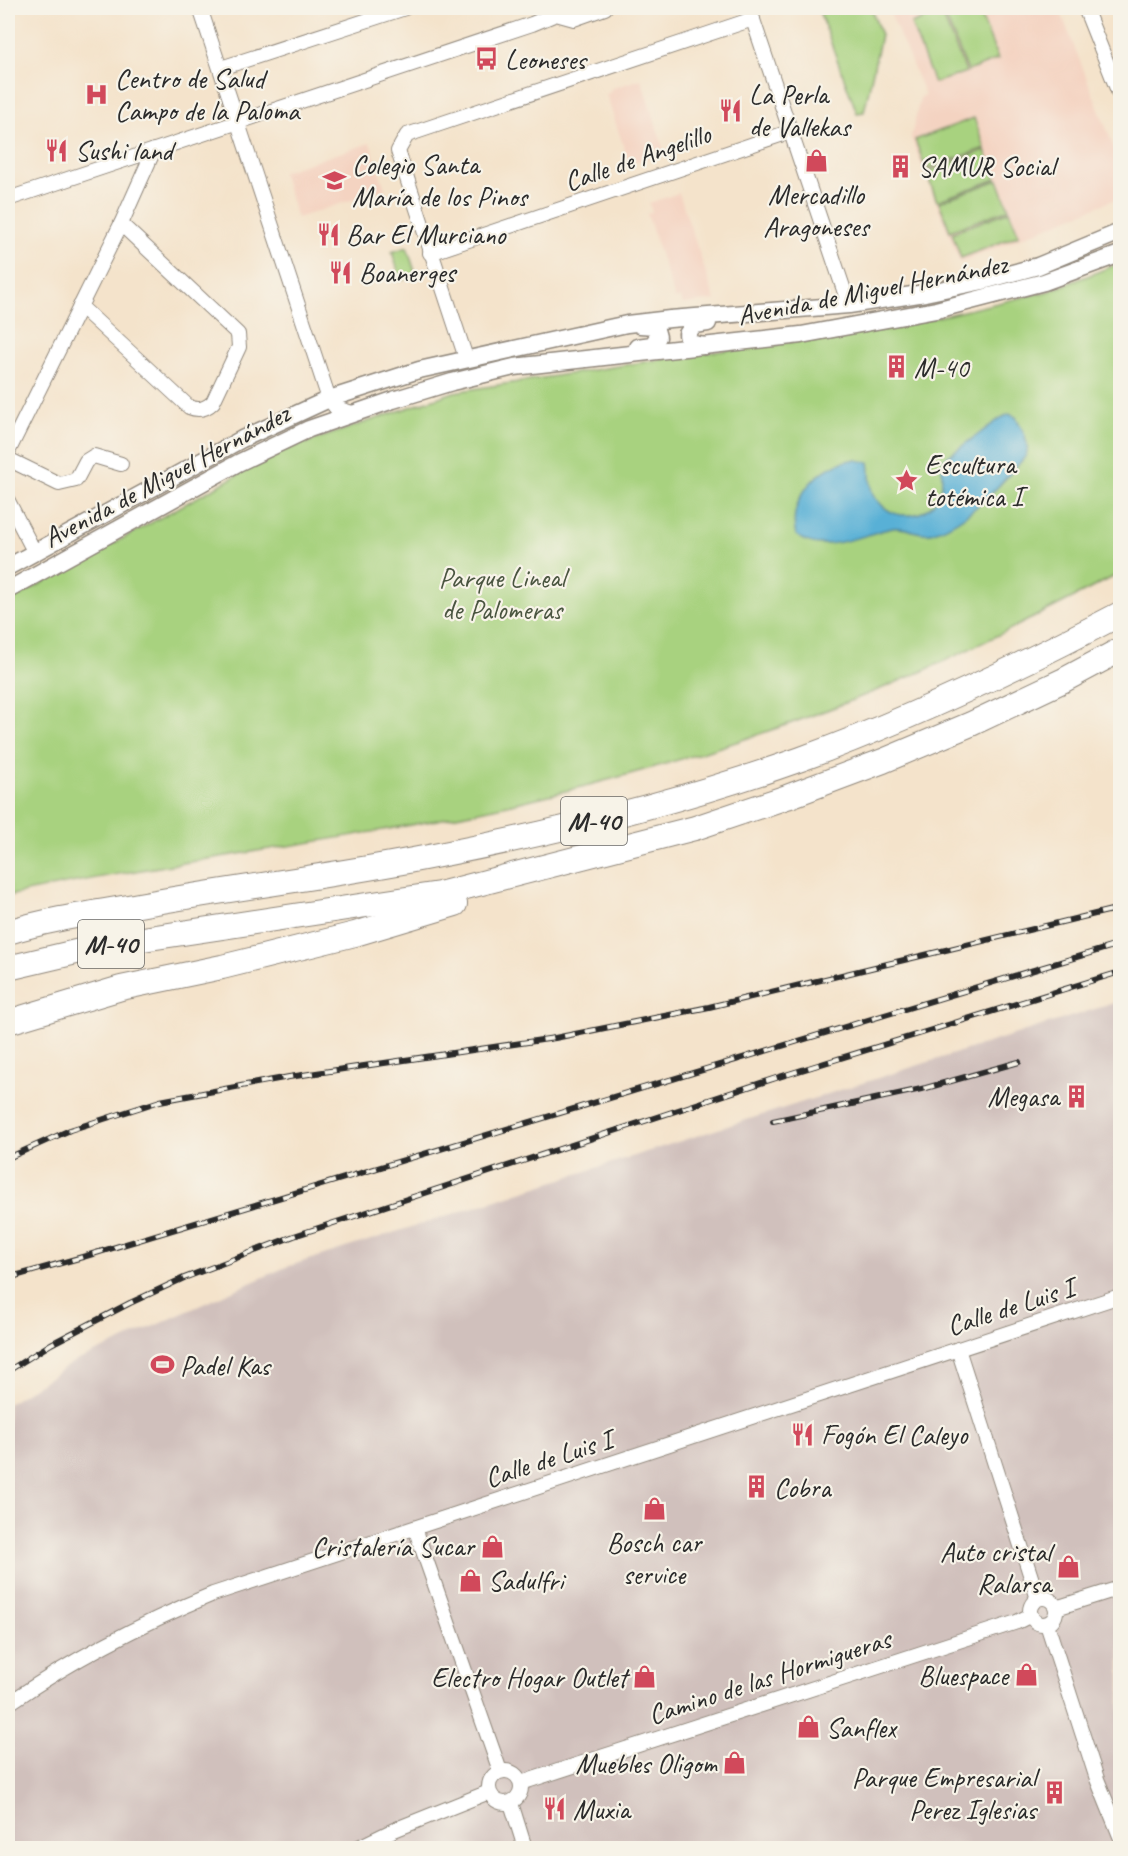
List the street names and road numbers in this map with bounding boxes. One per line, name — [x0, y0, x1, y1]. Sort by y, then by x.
street label: Calle de Angelillo — [559, 115, 717, 199]
street label: Avenida de Miguel Hernández — [734, 246, 1012, 333]
street label: Avenida de Miguel Hernández — [37, 395, 297, 555]
road number: M-40 — [561, 797, 627, 845]
road number: M-40 — [78, 920, 144, 968]
street label: Calle de Luis I — [942, 1268, 1084, 1343]
street label: Calle de Luis I — [480, 1420, 622, 1495]
street label: Camino de las Hormigueras — [644, 1620, 897, 1732]

